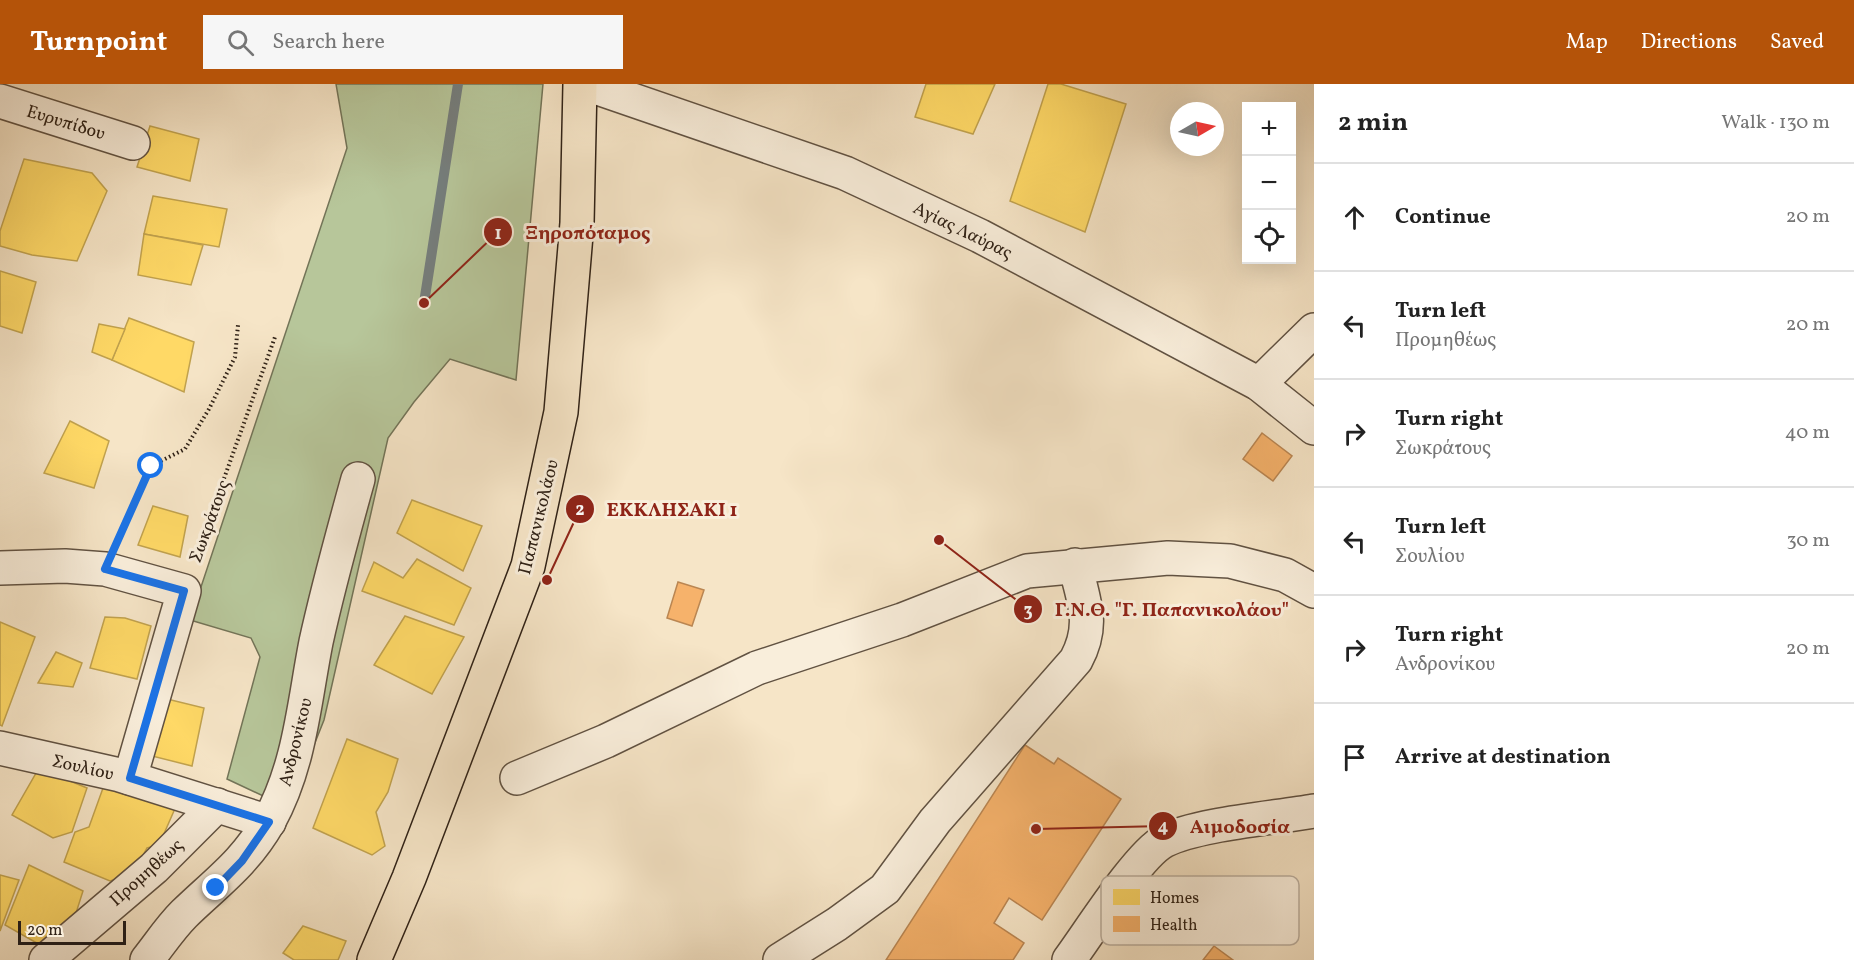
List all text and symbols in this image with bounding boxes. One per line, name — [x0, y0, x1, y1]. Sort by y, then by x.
search box — [203, 15, 623, 69]
text: Turnpoint — [30, 23, 167, 62]
icon: search — [224, 26, 257, 59]
text: Search here — [272, 27, 385, 58]
text: Map — [1566, 28, 1608, 57]
text: Directions — [1641, 28, 1737, 57]
text: Saved — [1770, 28, 1824, 57]
street label: Ευρυπίδου — [23, 100, 108, 147]
north arrow — [1170, 102, 1224, 156]
map controls — [1242, 102, 1296, 264]
button: + — [1242, 102, 1296, 156]
text: 2 min — [1338, 105, 1408, 141]
text: Walk · 130 m — [1721, 109, 1830, 137]
button: − — [1242, 156, 1296, 210]
street label: Αγίας Λαύρας — [908, 197, 1016, 266]
icon: ahead — [1338, 201, 1371, 234]
text: Continue — [1395, 202, 1491, 233]
text: 20 m — [1786, 203, 1830, 231]
button: locate — [1242, 210, 1296, 264]
callout: Ξηροπόταμος — [483, 213, 662, 251]
text: Ξηροπόταμος — [526, 220, 650, 248]
text: 1 — [494, 222, 502, 247]
text: Turn left — [1395, 296, 1486, 327]
icon: left — [1338, 309, 1371, 342]
text: 20 m — [1786, 311, 1830, 339]
text: Προμηθέως — [1395, 327, 1496, 355]
text: Turn right — [1395, 404, 1503, 435]
icon: right — [1338, 417, 1371, 450]
text: 40 m — [1785, 419, 1830, 447]
text: Σωκράτους — [1395, 435, 1491, 463]
route start — [137, 452, 163, 478]
street label: Παπανικολάου — [513, 457, 566, 577]
street label: Σωκράτους — [184, 477, 237, 566]
callout: ΕΚΚΛΗΣΑΚΙ 1 — [565, 490, 750, 528]
text: ΕΚΚΛΗΣΑΚΙ 1 — [606, 497, 738, 525]
text: 2 — [575, 498, 585, 523]
text: Turn left — [1395, 512, 1486, 543]
icon: left — [1338, 525, 1371, 558]
text: 30 m — [1786, 527, 1830, 555]
text: Σουλίου — [1395, 543, 1465, 571]
callout: Γ.Ν.Θ. "Γ. Παπανικολάου" — [1013, 590, 1301, 628]
text: Γ.Ν.Θ. "Γ. Παπανικολάου" — [1055, 597, 1289, 625]
text: 3 — [1023, 599, 1033, 624]
text: Turn right — [1395, 620, 1503, 651]
icon: right — [1338, 633, 1371, 666]
text: 20 m — [1786, 635, 1830, 663]
text: Ανδρονίκου — [1395, 651, 1495, 679]
street label: Ανδρονίκου — [273, 696, 319, 789]
icon: arrive — [1338, 741, 1371, 774]
text: Arrive at destination — [1395, 742, 1611, 773]
street label: Σουλίου — [49, 749, 116, 788]
callout: Αιμοδοσία — [1148, 807, 1302, 845]
text: Αιμοδοσία — [1190, 814, 1290, 842]
text: 4 — [1158, 815, 1169, 840]
street label: Προμηθέως — [105, 833, 189, 913]
route end — [202, 874, 228, 900]
legend — [1101, 876, 1299, 945]
text: Homes — [1150, 888, 1199, 910]
text: Health — [1150, 915, 1198, 937]
scale bar — [18, 918, 126, 946]
text: 20 m — [27, 920, 62, 942]

